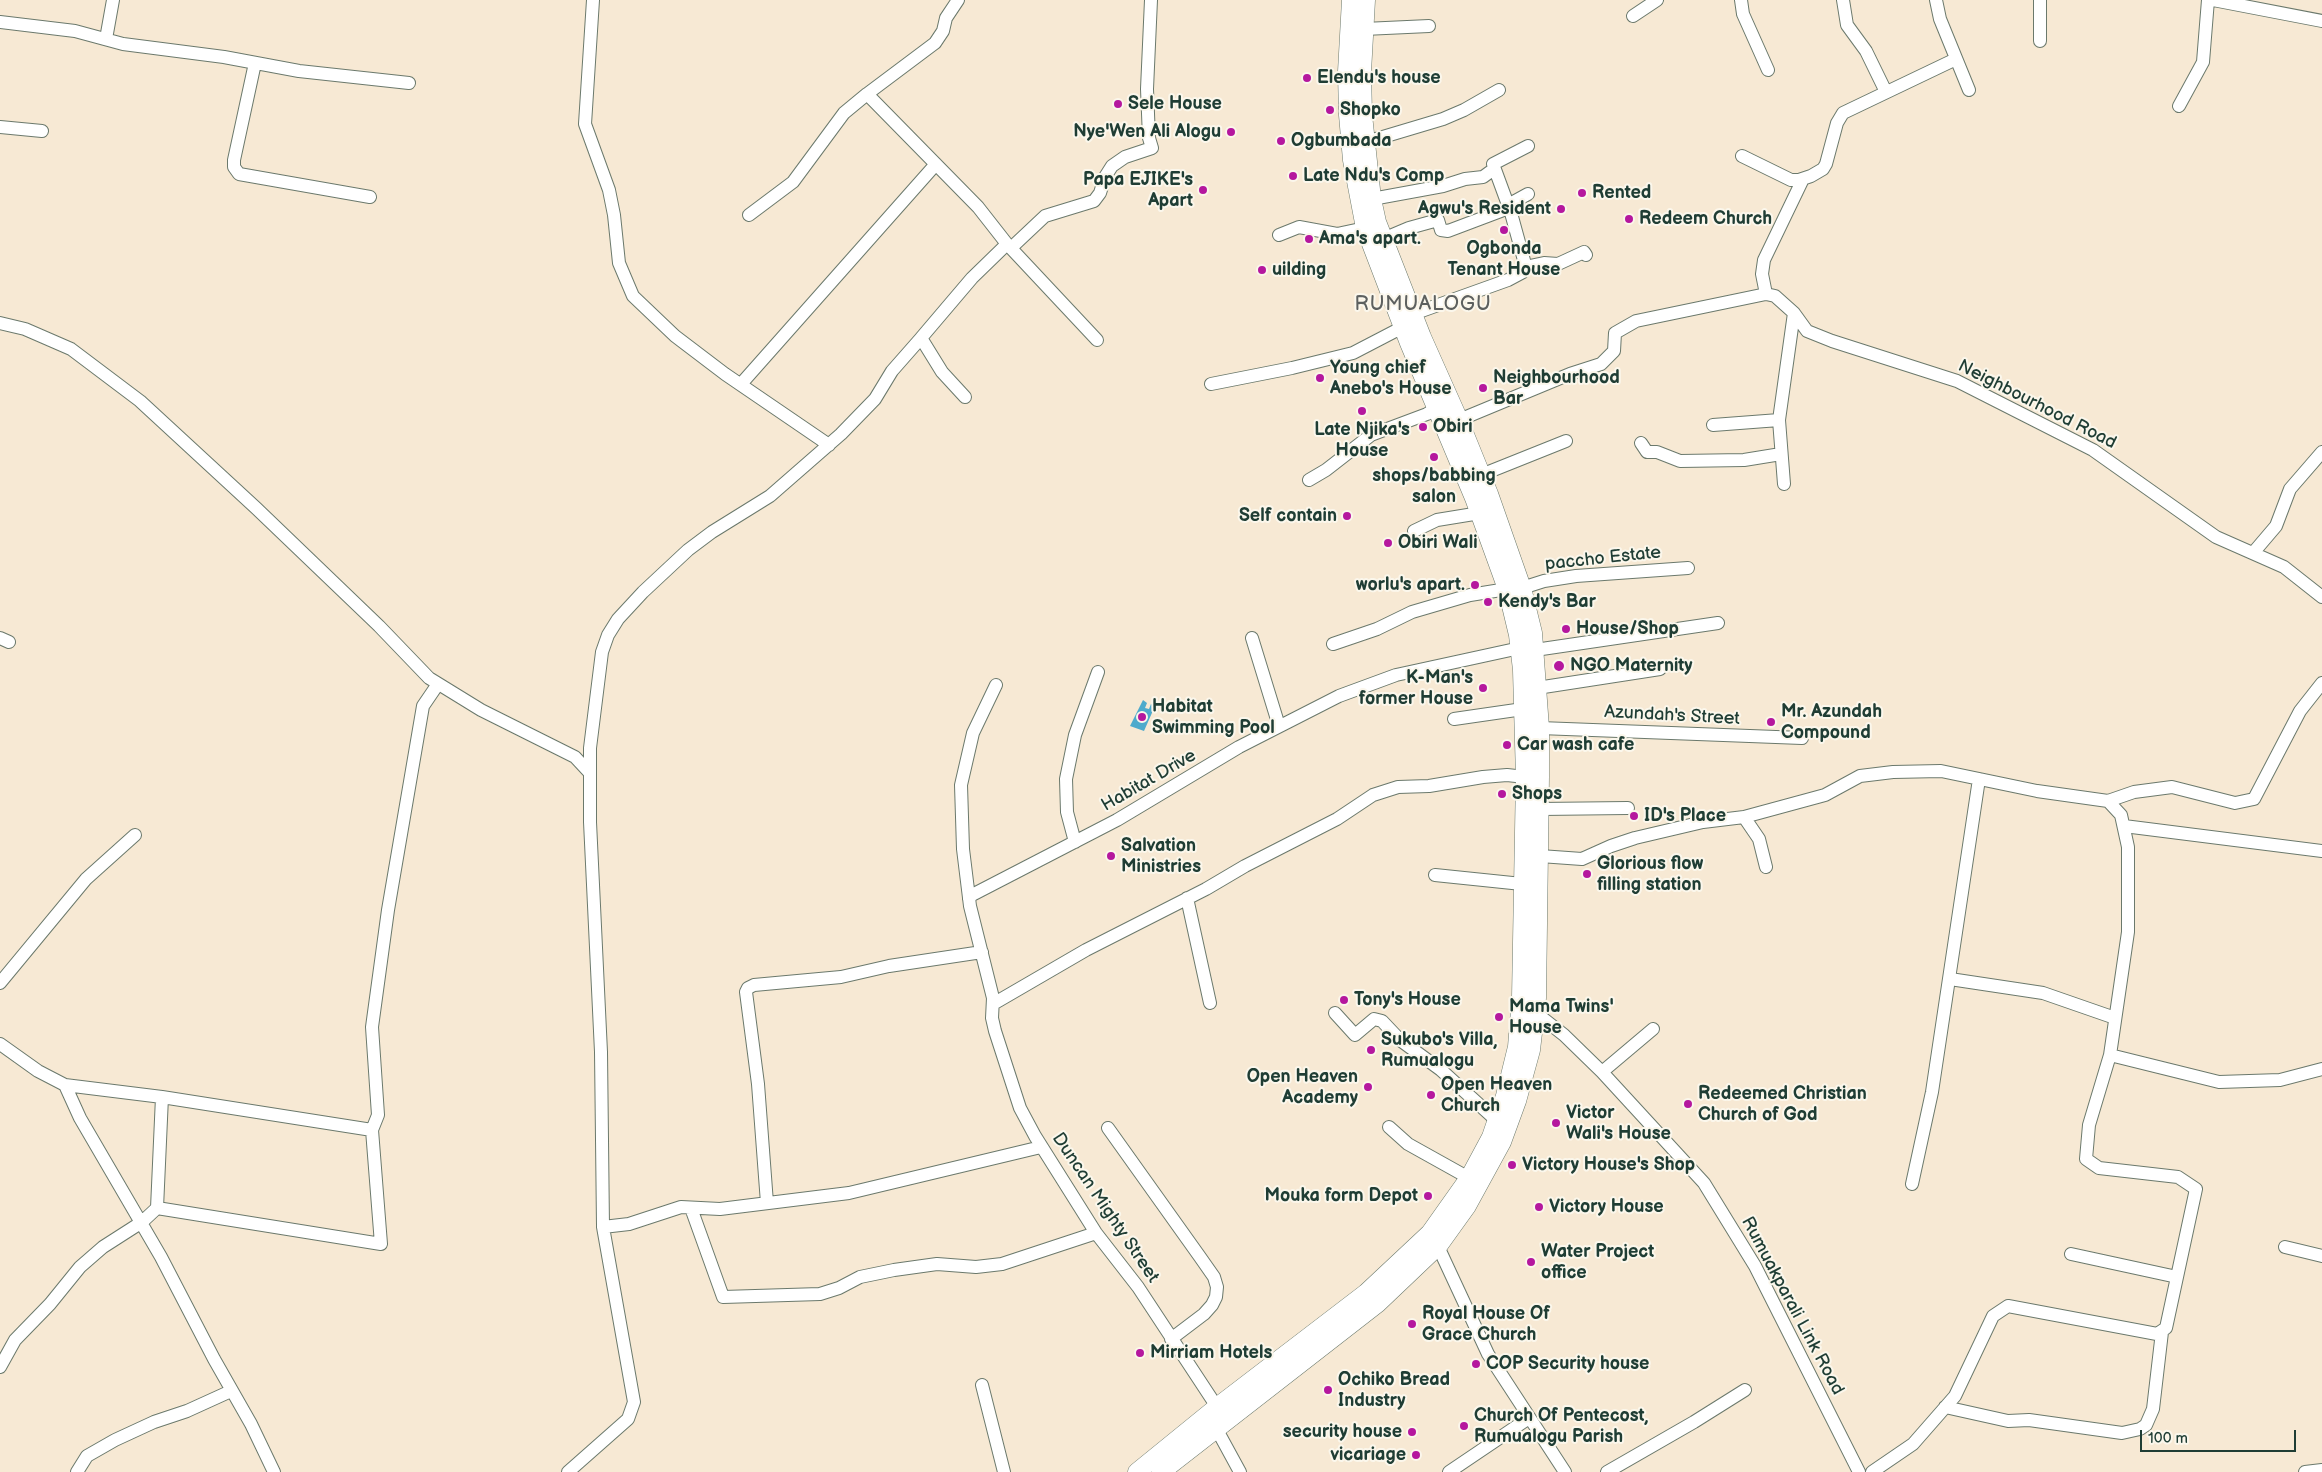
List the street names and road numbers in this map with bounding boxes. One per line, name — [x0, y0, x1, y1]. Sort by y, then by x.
street label: Neighbourhood Road — [1954, 356, 2120, 454]
street label: paccho Estate — [1544, 542, 1662, 576]
street label: Azundah's Street — [1604, 702, 1740, 730]
street label: Habitat Drive — [1098, 745, 1200, 817]
street label: Duncan Mighty Street — [1047, 1129, 1163, 1287]
street label: Rumuakparali Link Road — [1736, 1213, 1848, 1399]

